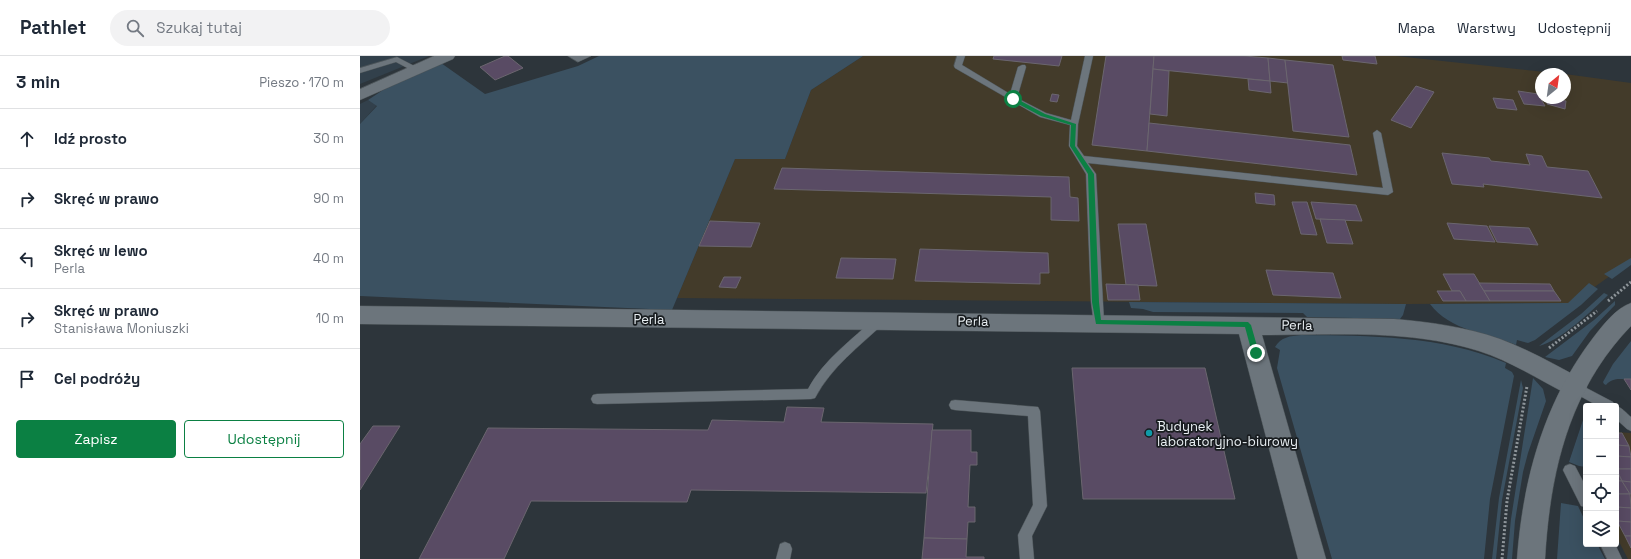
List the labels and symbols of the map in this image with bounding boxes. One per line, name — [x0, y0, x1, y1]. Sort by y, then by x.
north arrow — [1535, 68, 1571, 104]
route start — [1004, 90, 1022, 108]
street label: Perla — [634, 311, 665, 328]
street label: Perla — [957, 312, 989, 330]
street label: Perla — [1281, 316, 1313, 334]
route end — [1247, 344, 1265, 362]
place label: Budynek laboratoryjno-biurowy — [1157, 418, 1298, 450]
marker: Budynek laboratoryjno-biurowy — [1144, 428, 1154, 438]

